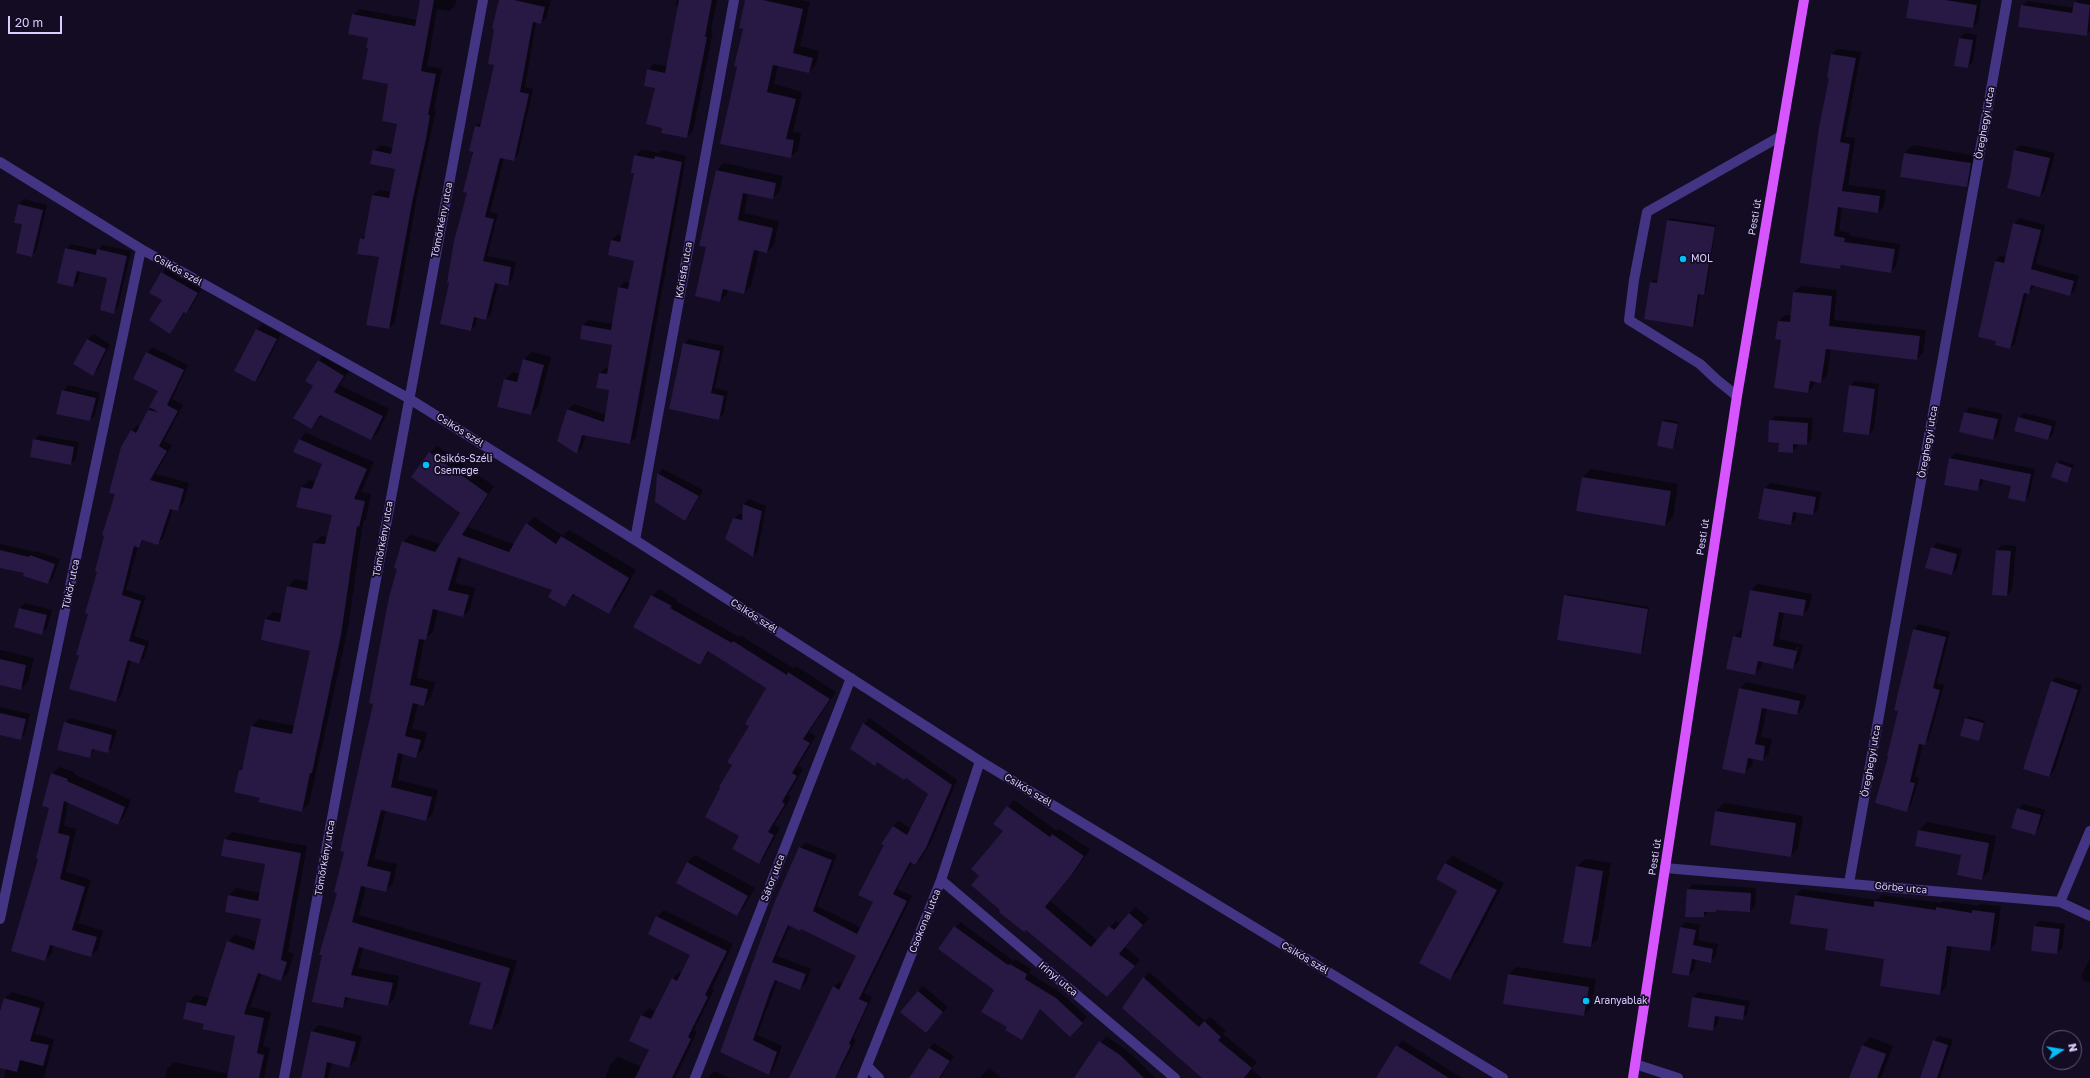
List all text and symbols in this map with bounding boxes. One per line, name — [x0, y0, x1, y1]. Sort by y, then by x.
scale bar — [10, 8, 64, 34]
text: 20 m — [15, 15, 43, 30]
street label: Öreghegyi utca — [1973, 86, 1997, 160]
street label: Tömörkény utca — [429, 181, 455, 259]
street label: Pesti út — [1746, 198, 1764, 236]
street label: Kőrisfa utca — [673, 241, 695, 299]
street label: Csikós szél — [152, 252, 204, 288]
place label: MOL — [1691, 253, 1713, 265]
marker: MOL — [1678, 254, 1688, 264]
street label: Öreghegyi utca — [1916, 405, 1940, 479]
street label: Csikós szél — [434, 411, 486, 449]
place label: Csikós-Széli Csemege — [434, 453, 492, 476]
marker: Csikós-Széli Csemege — [421, 460, 431, 470]
street label: Tömörkény utca — [370, 500, 396, 578]
street label: Pesti út — [1694, 518, 1712, 556]
street label: Tükör utca — [60, 558, 82, 610]
street label: Csikós szél — [728, 596, 780, 636]
street label: Öreghegyi utca — [1859, 724, 1883, 798]
street label: Csikós szél — [1002, 771, 1054, 809]
street label: Tömörkény utca — [312, 819, 338, 897]
street label: Pesti út — [1646, 838, 1664, 876]
street label: Sátor utca — [759, 853, 787, 903]
street label: Görbe utca — [1874, 880, 1928, 896]
street label: Csokonai utca — [907, 887, 943, 955]
street label: Csikós szél — [1279, 939, 1331, 977]
street label: Irinyi utca — [1036, 959, 1080, 999]
place label: Aranyablak — [1594, 995, 1648, 1007]
marker: Aranyablak — [1581, 996, 1591, 1006]
north arrow — [2042, 1030, 2082, 1070]
text: N — [2066, 1042, 2080, 1053]

